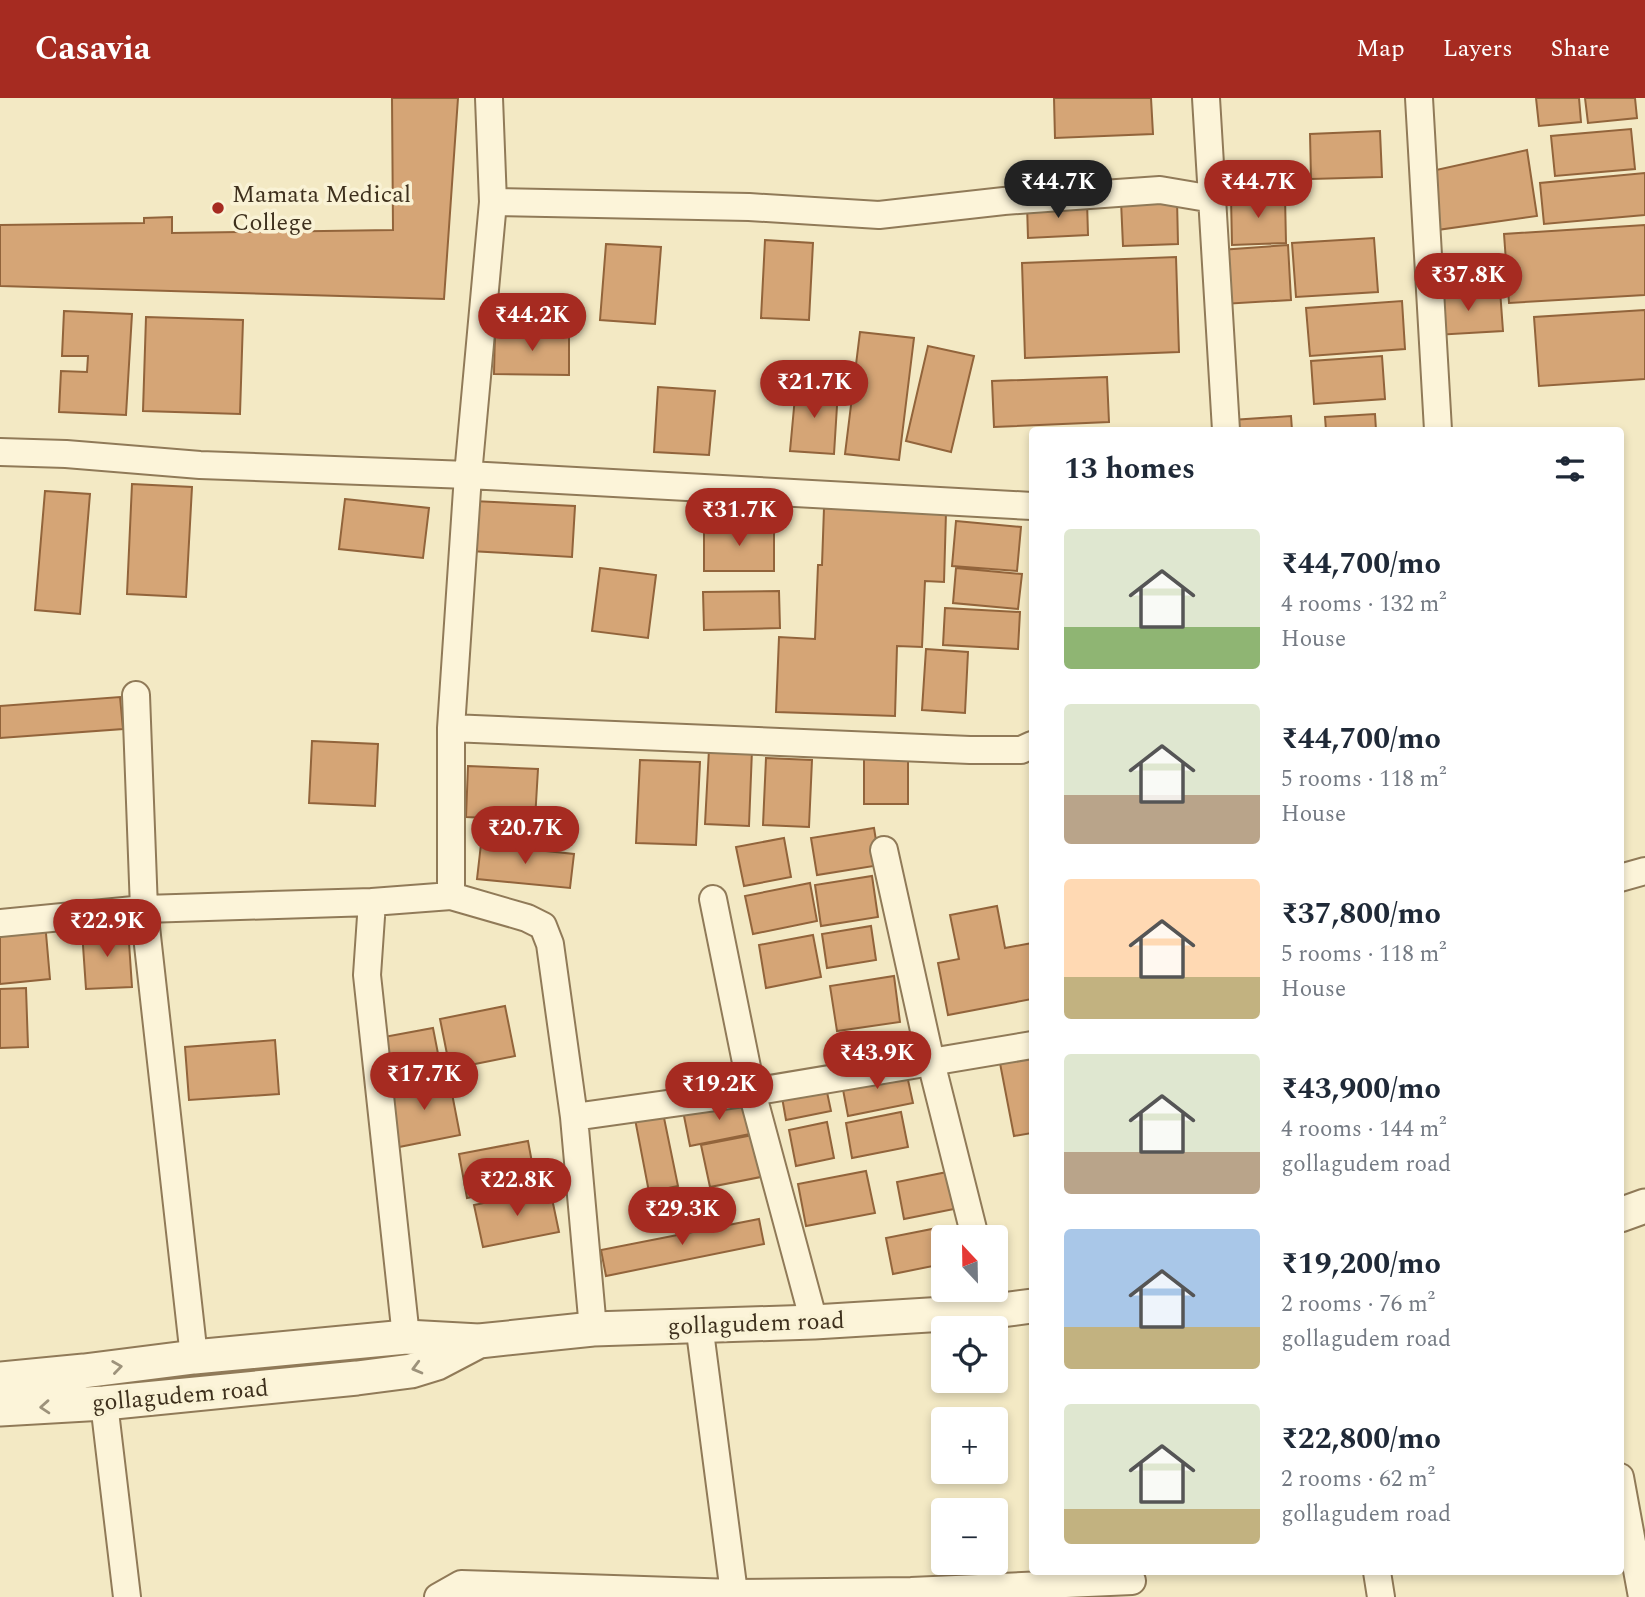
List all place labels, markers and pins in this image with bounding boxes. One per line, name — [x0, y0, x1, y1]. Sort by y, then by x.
pin: ₹44.7K — [1001, 160, 1115, 220]
pin: ₹44.7K — [1201, 160, 1315, 220]
place label: Mamata Medical College — [232, 177, 411, 241]
marker: Mamata Medical College — [210, 200, 226, 216]
pin: ₹37.8K — [1411, 254, 1525, 313]
pin: ₹44.2K — [475, 294, 589, 353]
pin: ₹21.7K — [757, 360, 871, 420]
pin: ₹31.7K — [682, 489, 796, 548]
pin: ₹20.7K — [468, 806, 582, 866]
pin: ₹22.9K — [50, 900, 164, 959]
pin: ₹43.9K — [820, 1032, 934, 1091]
pin: ₹17.7K — [367, 1052, 481, 1112]
pin: ₹19.2K — [662, 1062, 776, 1122]
pin: ₹22.8K — [460, 1158, 574, 1218]
pin: ₹29.3K — [625, 1188, 739, 1247]

